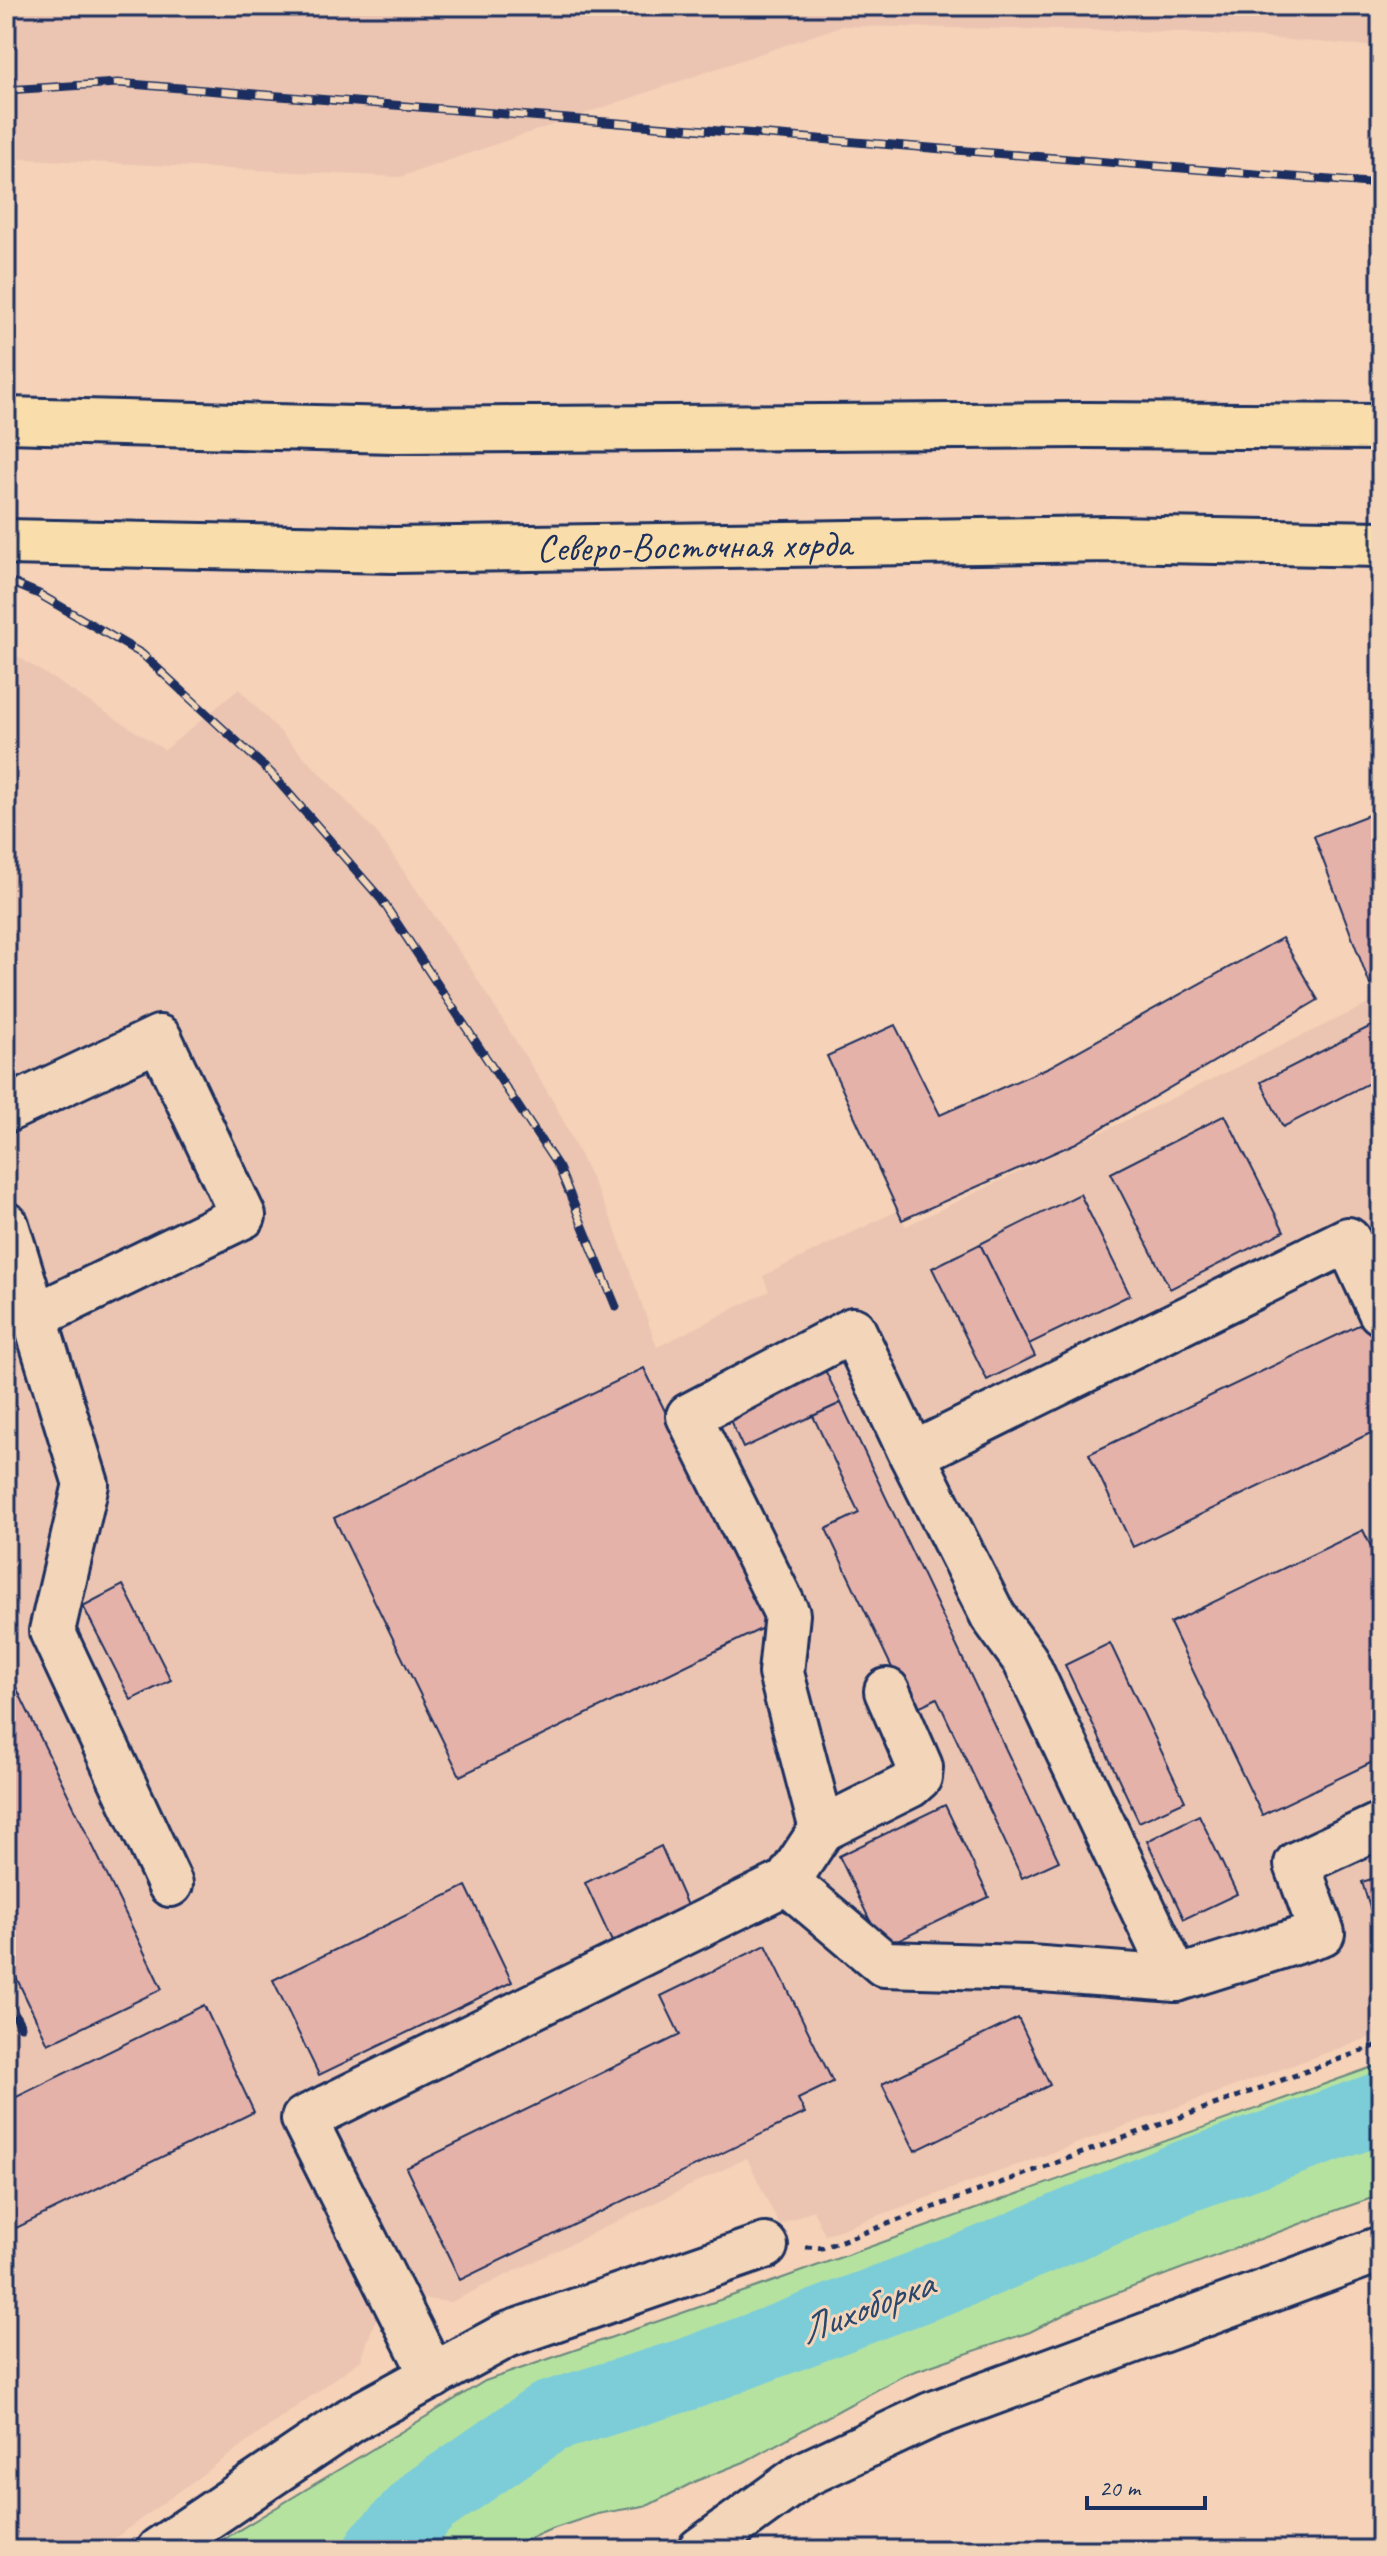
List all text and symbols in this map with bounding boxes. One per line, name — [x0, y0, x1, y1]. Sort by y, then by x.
street label: Северо-Восточная хорда — [536, 519, 855, 571]
water label: Лихоборка — [792, 2257, 943, 2355]
scale bar — [1087, 2460, 1205, 2510]
text: 20 m — [1099, 2473, 1142, 2503]

